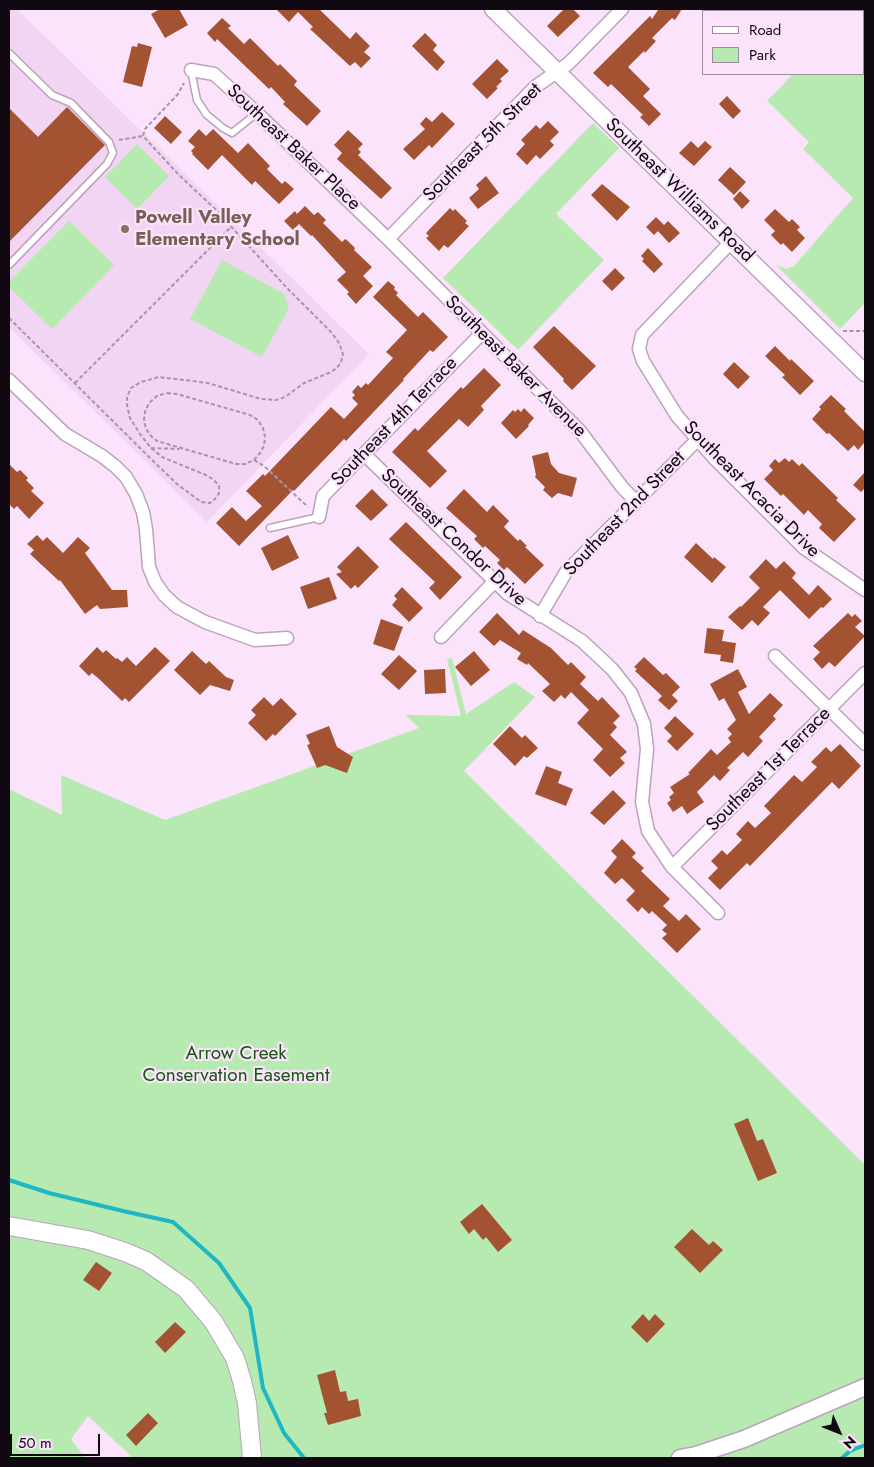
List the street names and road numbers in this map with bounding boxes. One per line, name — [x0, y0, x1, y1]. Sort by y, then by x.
street label: Southeast 5th Street — [419, 79, 547, 207]
street label: Southeast Baker Place — [221, 80, 365, 216]
street label: Southeast Williams Road — [600, 114, 758, 268]
street label: Southeast Baker Avenue — [439, 291, 591, 443]
street label: Southeast 4th Terrace — [327, 353, 463, 491]
street label: Southeast Acacia Drive — [678, 417, 824, 563]
street label: Southeast 2nd Street — [560, 447, 690, 581]
street label: Southeast Condor Drive — [375, 464, 531, 612]
street label: Southeast 1st Terrace — [702, 703, 836, 837]

